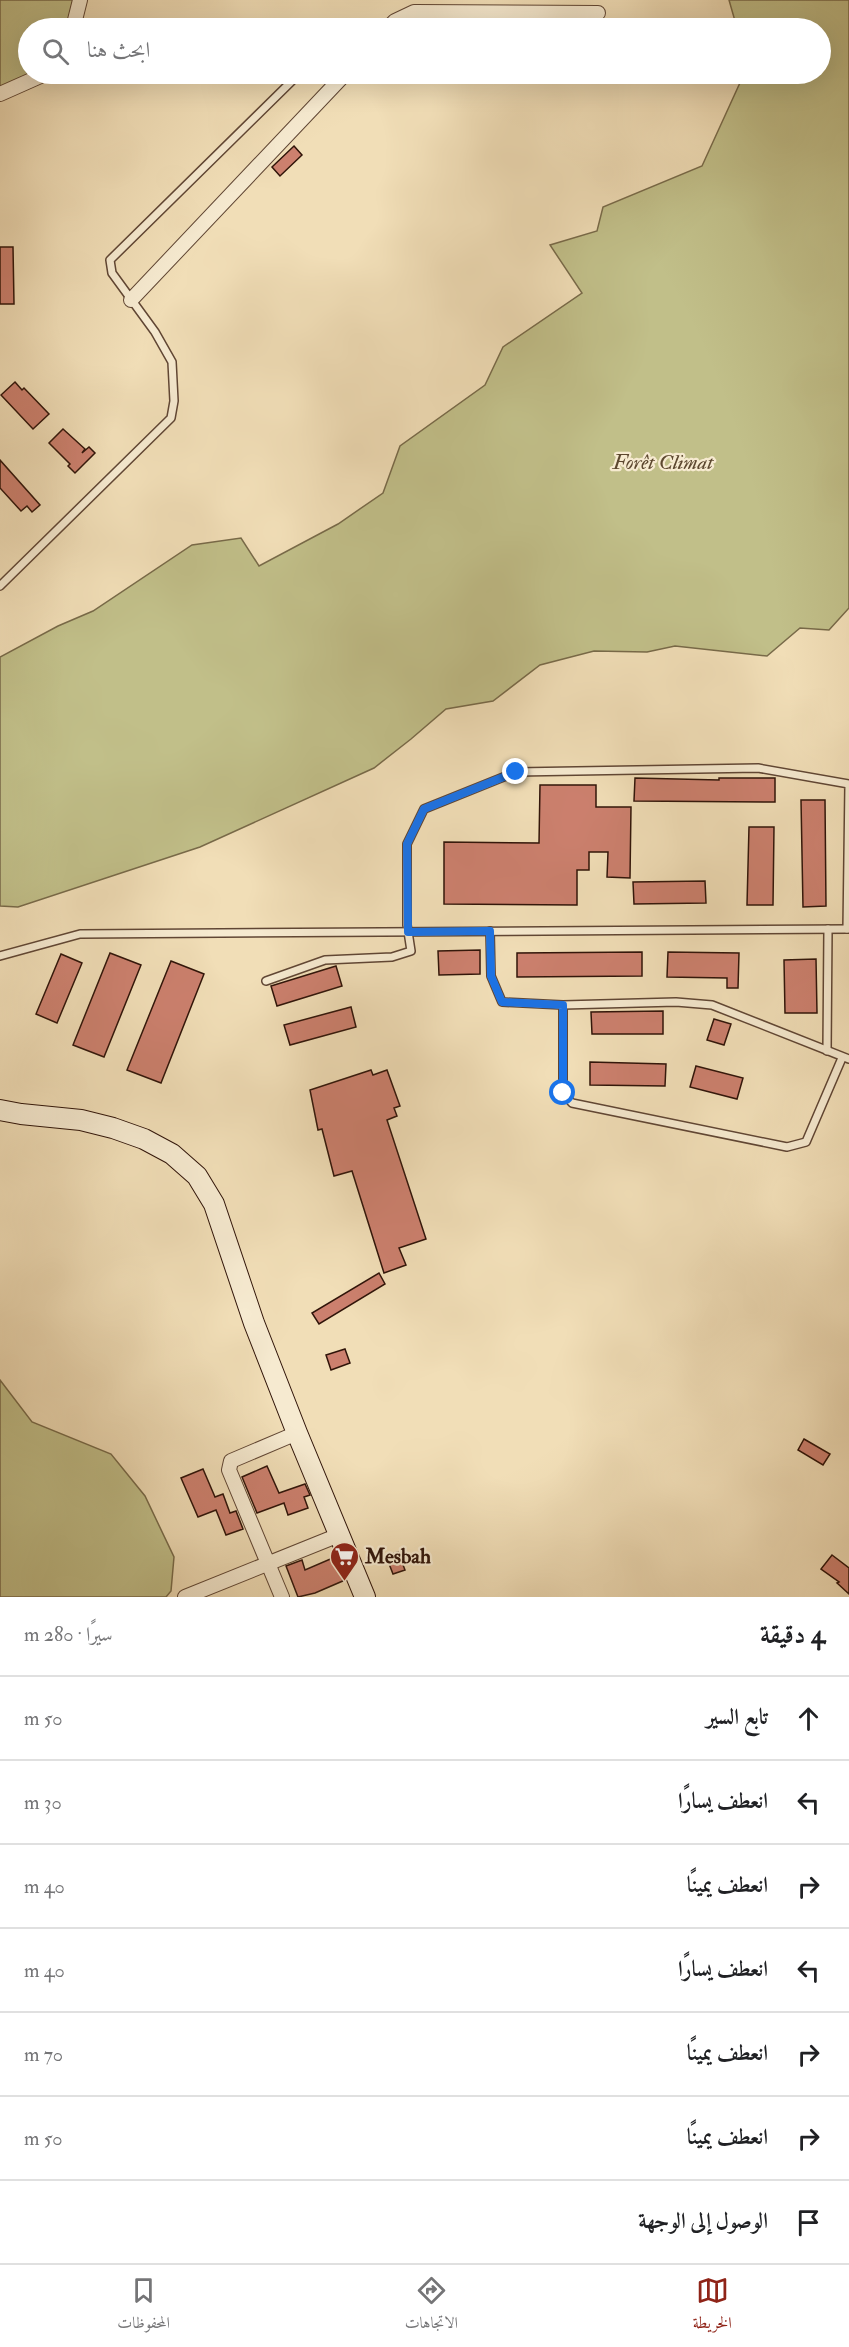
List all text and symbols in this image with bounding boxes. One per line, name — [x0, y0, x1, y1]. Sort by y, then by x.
search box — [18, 18, 831, 84]
icon: search — [39, 35, 72, 68]
text: ابحث هنا — [87, 36, 150, 64]
park label: Forêt Climat — [612, 449, 714, 476]
route end — [502, 758, 528, 784]
route start — [549, 1079, 575, 1105]
supermarket icon: Mesbah — [328, 1540, 360, 1582]
place label: Mesbah — [364, 1543, 431, 1570]
text: 4 دقيقة — [760, 1619, 825, 1651]
text: سيرًا · 280 m — [24, 1622, 113, 1647]
icon: ahead — [792, 1702, 825, 1735]
text: تابع السير — [706, 1703, 768, 1731]
text: 50 m — [24, 1706, 63, 1731]
icon: left — [792, 1786, 825, 1819]
text: انعطف يسارًا — [678, 1787, 768, 1815]
text: 30 m — [24, 1790, 62, 1815]
icon: right — [792, 1870, 825, 1903]
text: انعطف يمينًا — [687, 1871, 768, 1899]
text: 40 m — [24, 1874, 65, 1899]
icon: left — [792, 1954, 825, 1987]
text: انعطف يسارًا — [678, 1955, 768, 1983]
text: 40 m — [24, 1958, 65, 1983]
icon: right — [792, 2038, 825, 2071]
text: انعطف يمينًا — [687, 2039, 768, 2067]
text: 70 m — [24, 2042, 63, 2067]
icon: right — [792, 2122, 825, 2155]
text: انعطف يمينًا — [687, 2123, 768, 2151]
text: 50 m — [24, 2126, 63, 2151]
icon: arrive — [792, 2206, 825, 2239]
text: الوصول إلى الوجهة — [638, 2207, 768, 2235]
tab: المحفوظات — [117, 2274, 170, 2338]
tab: الاتجاهات — [405, 2274, 458, 2338]
tab: الخريطة — [693, 2274, 732, 2338]

